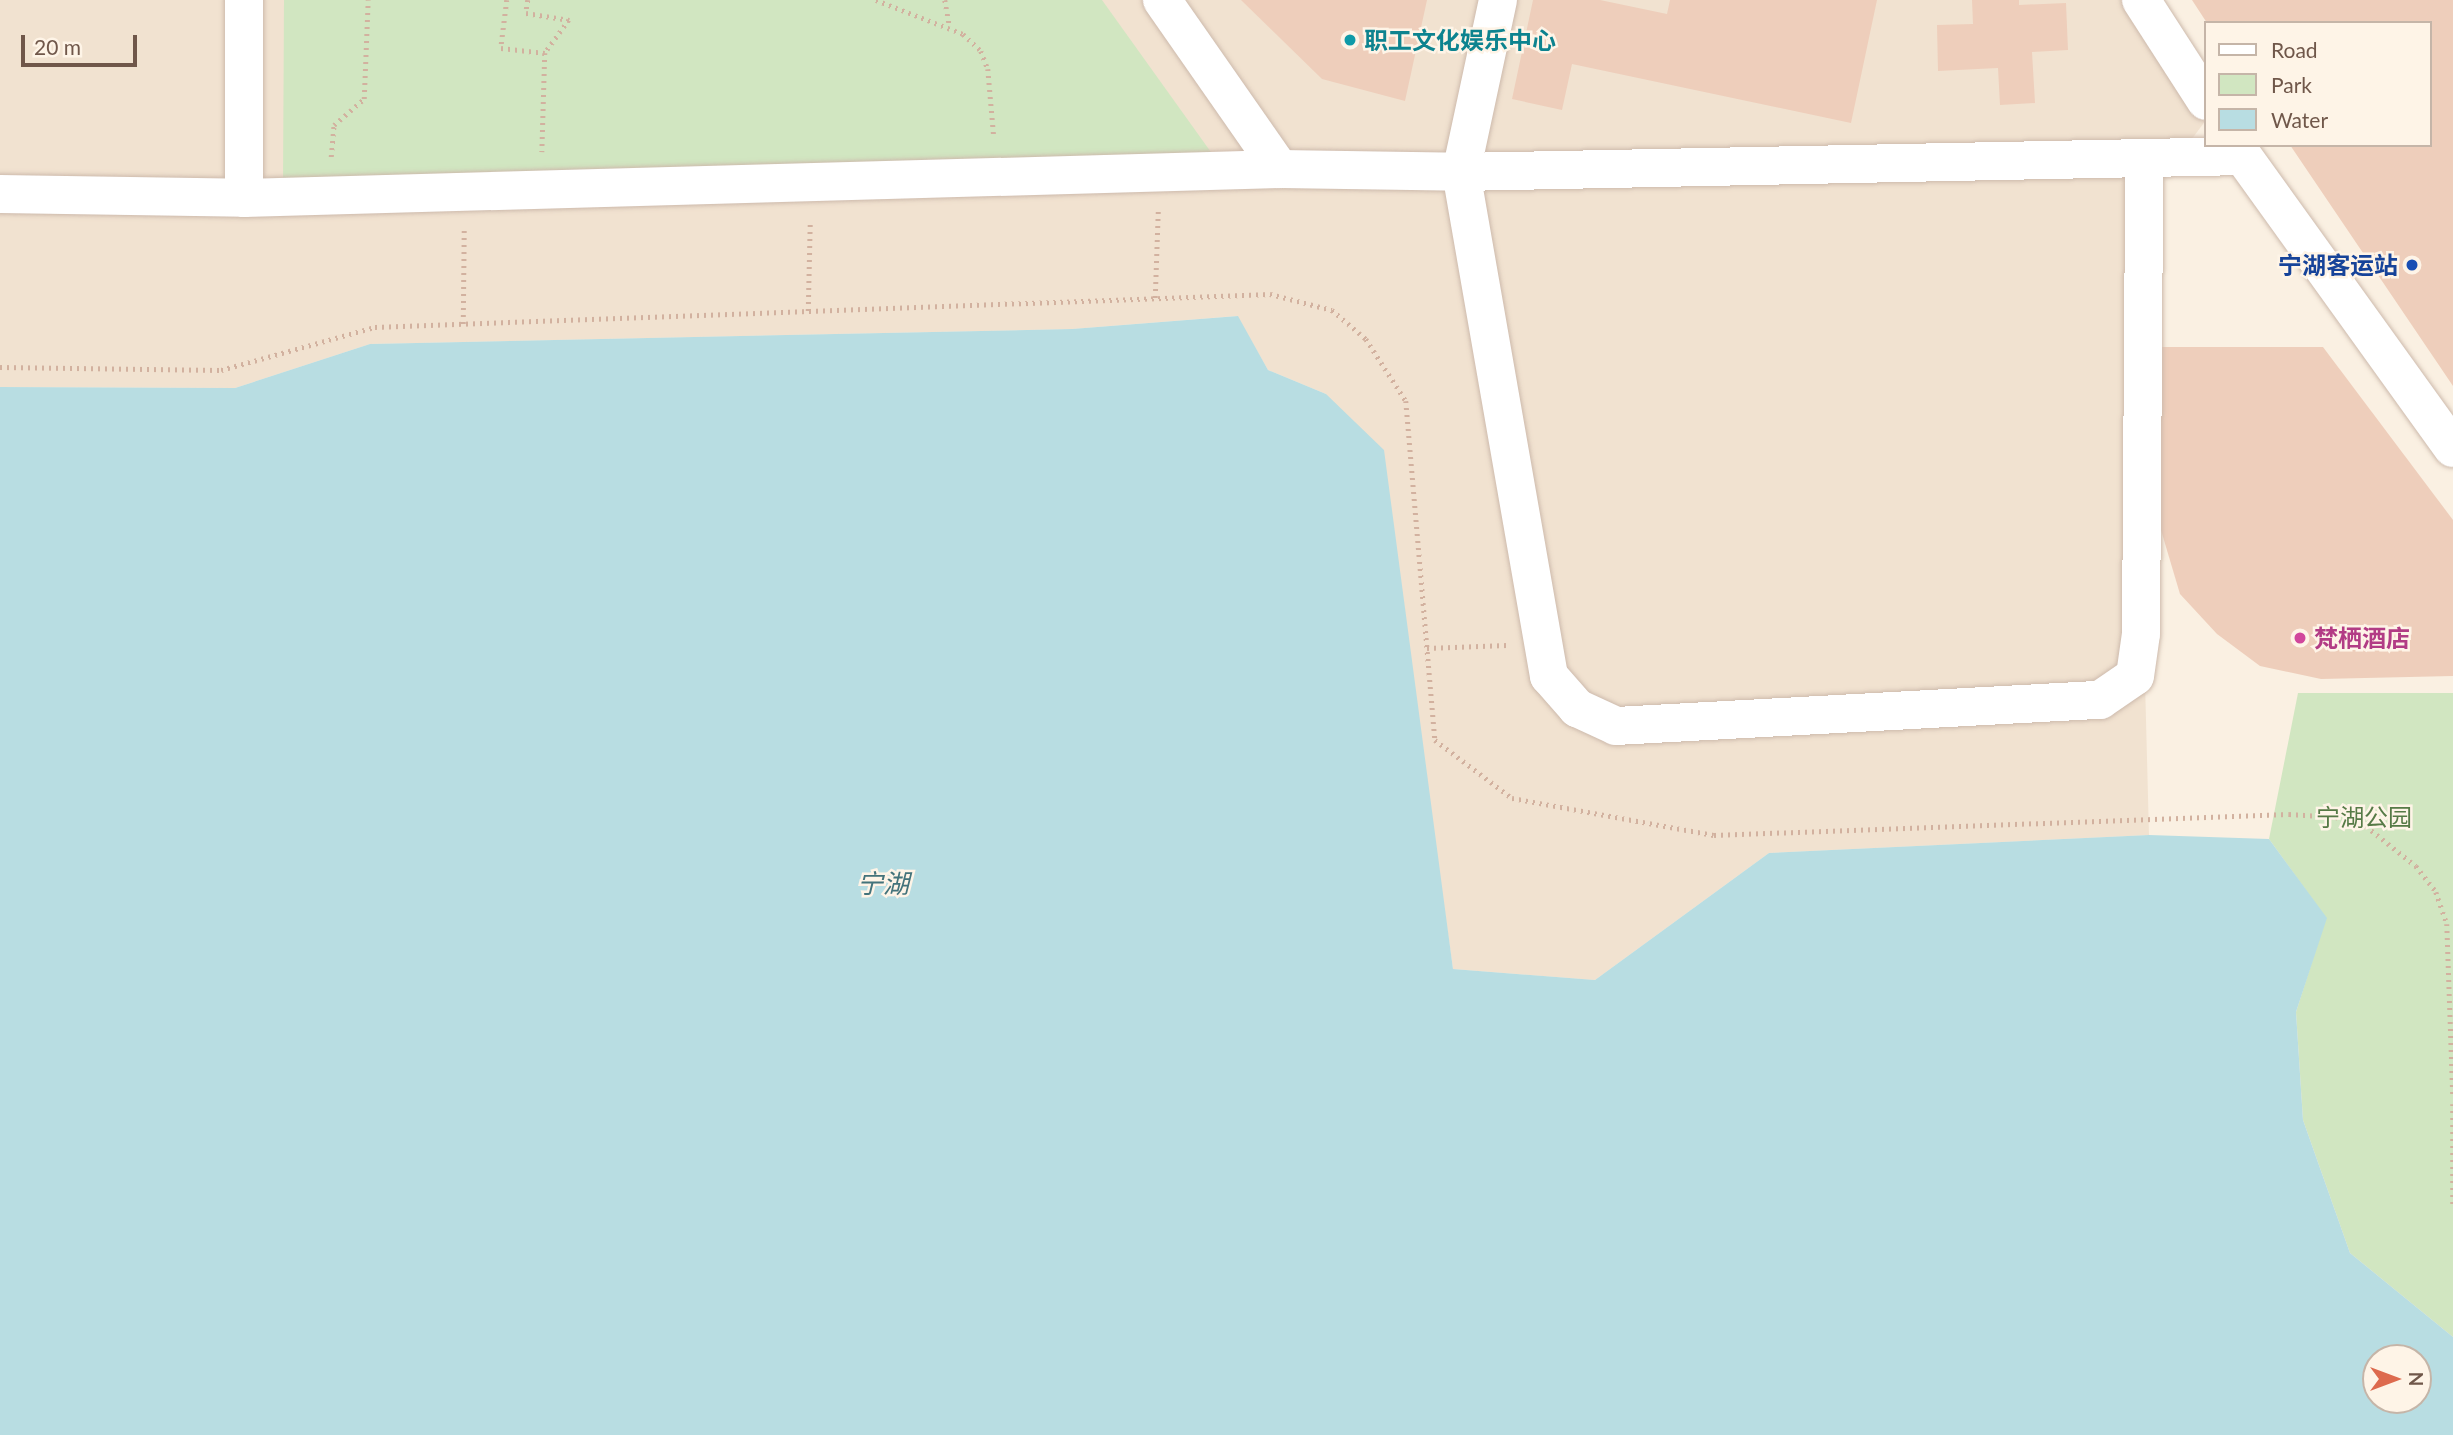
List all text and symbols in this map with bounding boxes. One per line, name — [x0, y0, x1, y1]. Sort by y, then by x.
scale bar — [24, 21, 140, 65]
legend — [2204, 21, 2432, 147]
place label: 职工文化娱乐中心 — [1364, 26, 1556, 54]
marker: 职工文化娱乐中心 — [1342, 32, 1358, 48]
text: 20 m — [34, 34, 81, 59]
text: Road — [2271, 37, 2318, 62]
text: Park — [2271, 72, 2312, 97]
text: Water — [2271, 107, 2328, 132]
place label: 宁湖客运站 — [2278, 251, 2398, 279]
marker: 宁湖客运站 — [2404, 257, 2420, 273]
place label: 梵栖酒店 — [2314, 624, 2410, 652]
marker: 梵栖酒店 — [2292, 630, 2308, 646]
park label: 宁湖公园 — [2316, 803, 2412, 831]
water label: 宁湖 — [857, 868, 909, 900]
north arrow — [2362, 1344, 2432, 1414]
text: N — [2405, 1372, 2428, 1386]

